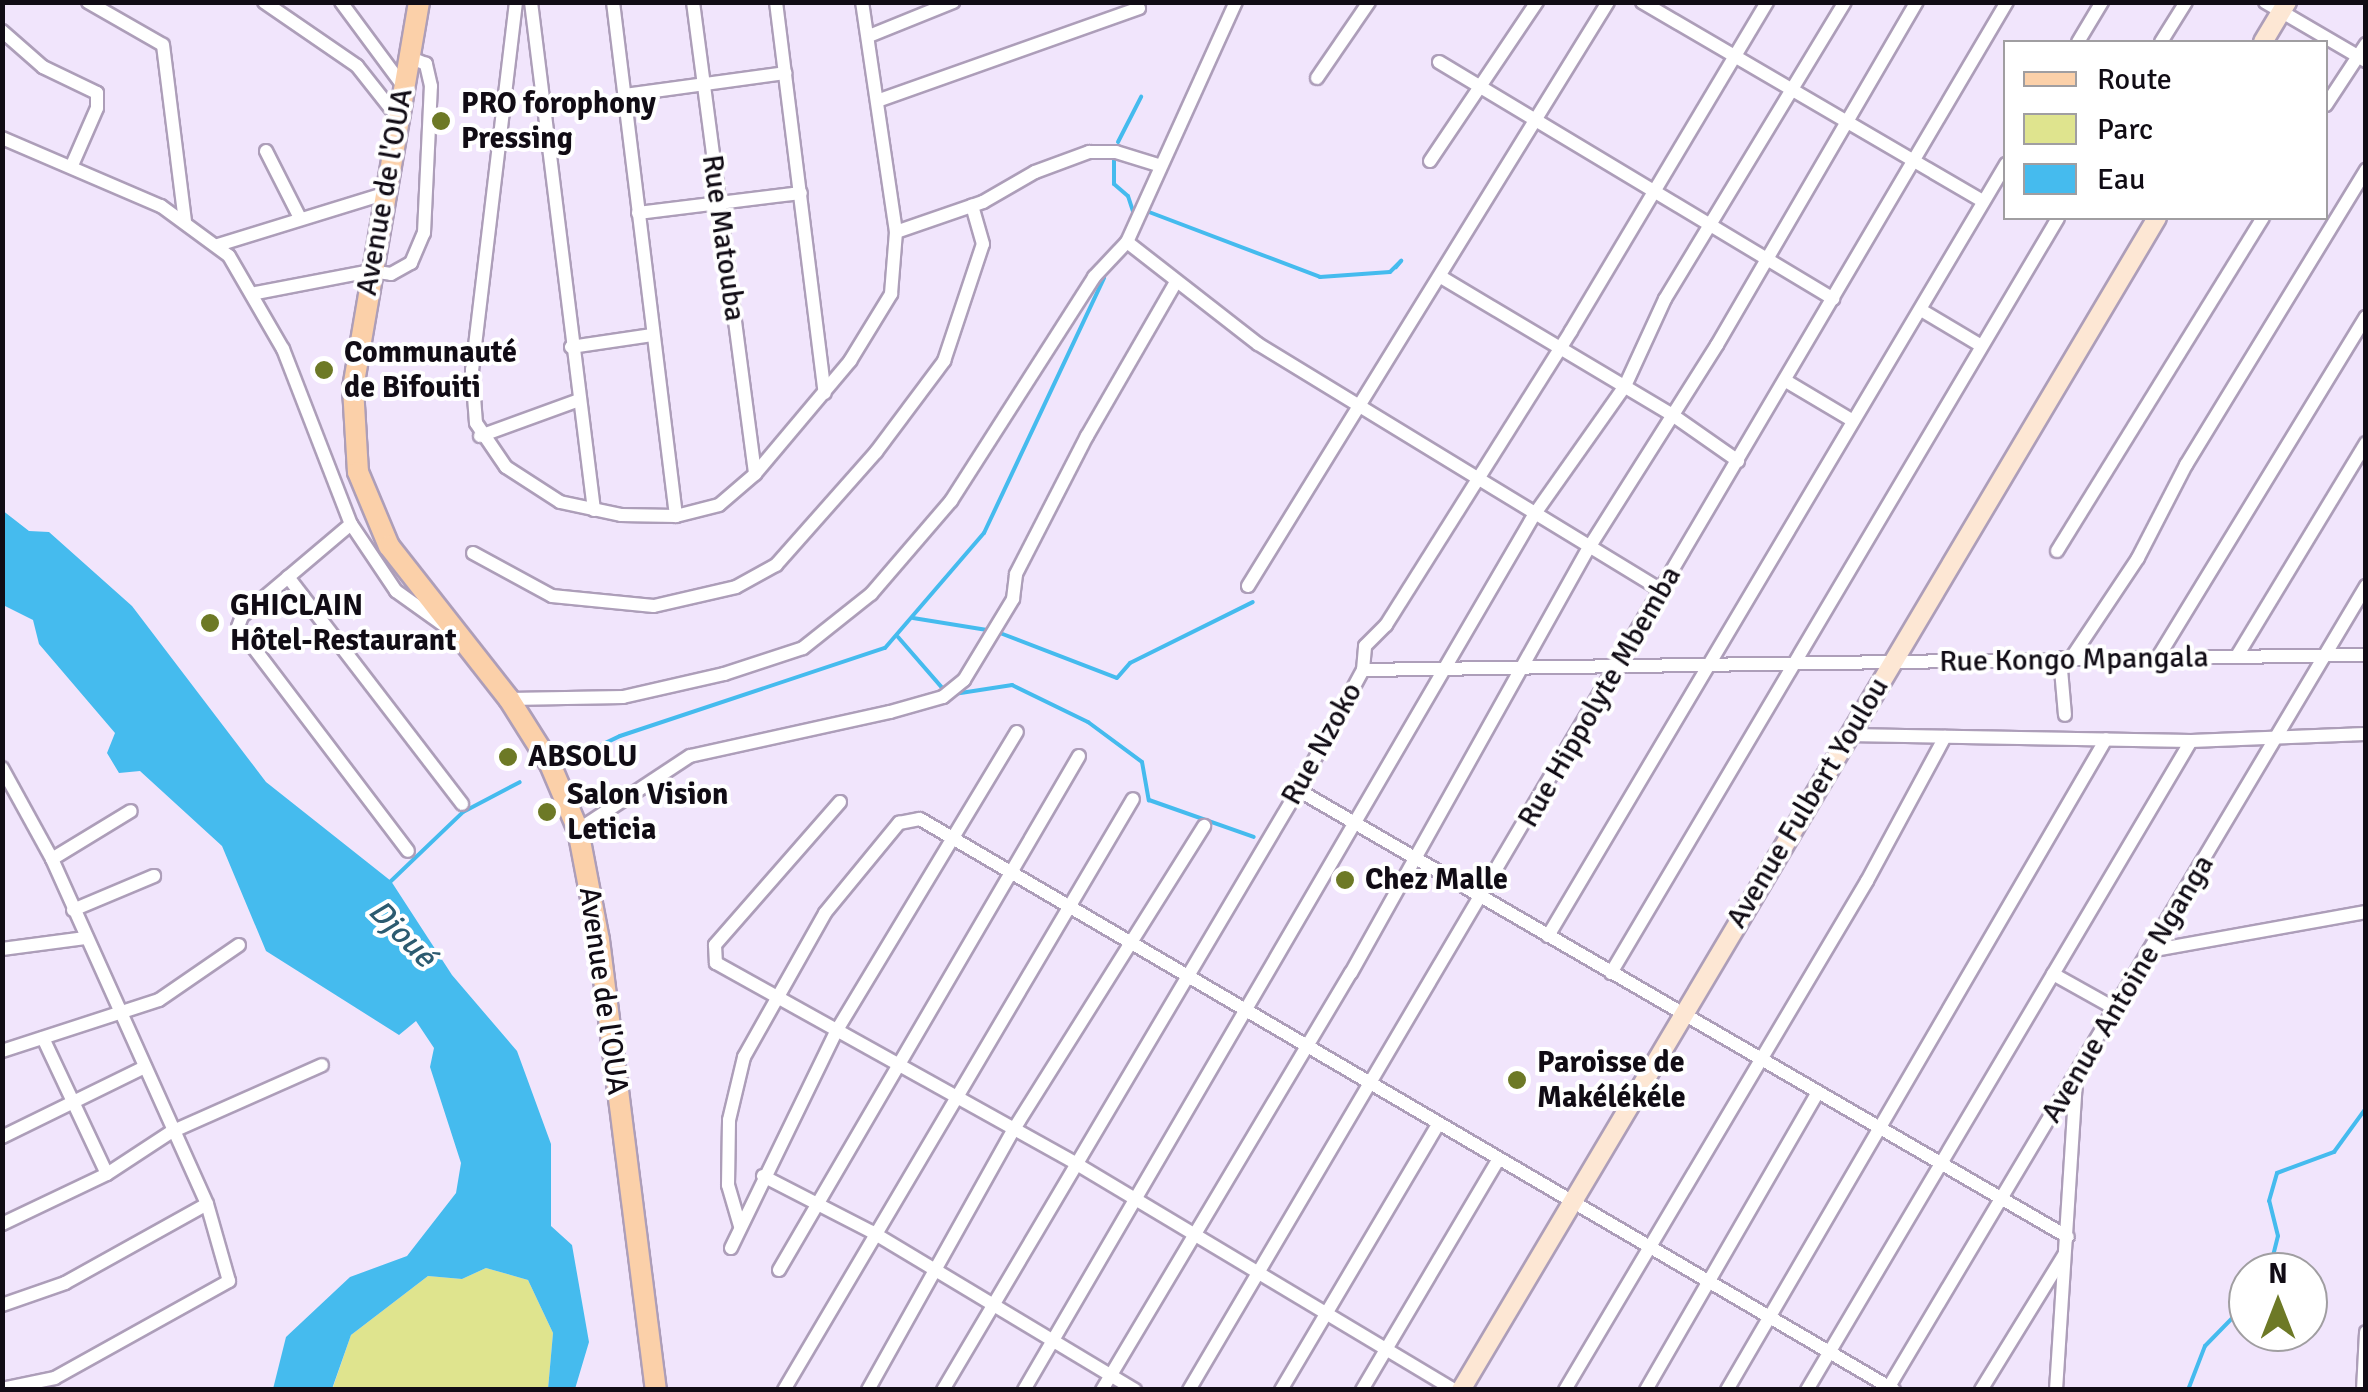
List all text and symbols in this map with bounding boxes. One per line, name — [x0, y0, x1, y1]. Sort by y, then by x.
legend — [2003, 40, 2328, 220]
text: Route — [2097, 61, 2172, 98]
street label: Avenue de l'OUA — [349, 86, 421, 298]
place label: PRO forophony Pressing — [461, 86, 656, 156]
marker: PRO forophony Pressing — [430, 110, 452, 132]
text: Parc — [2097, 111, 2153, 148]
street label: Rue Matouba — [694, 152, 752, 324]
text: Eau — [2097, 161, 2145, 198]
place label: Communauté de Bifouiti — [344, 335, 517, 406]
marker: Communauté de Bifouiti — [313, 359, 335, 381]
street label: Rue Hippolyte Mbemba — [1510, 560, 1690, 834]
place label: GHICLAIN Hôtel-Restaurant — [230, 588, 456, 658]
marker: GHICLAIN Hôtel-Restaurant — [199, 612, 221, 634]
street label: Rue Kongo Mpangala — [1939, 640, 2209, 680]
street label: Avenue Fulbert Youlou — [1719, 671, 1897, 935]
street label: Rue Nzoko — [1274, 677, 1370, 811]
place label: ABSOLU — [528, 739, 637, 775]
marker: ABSOLU — [497, 746, 519, 768]
place label: Salon Vision Leticia — [567, 777, 728, 848]
marker: Salon Vision Leticia — [536, 801, 558, 823]
street label: Avenue Antoine Nganga — [2034, 849, 2222, 1129]
place label: Chez Malle — [1365, 862, 1508, 898]
marker: Chez Malle — [1334, 869, 1356, 891]
street label: Avenue de l'OUA — [571, 885, 635, 1097]
water label: Djoué — [360, 892, 444, 976]
place label: Paroisse de Makélékéle — [1537, 1045, 1686, 1116]
marker: Paroisse de Makélékéle — [1506, 1069, 1528, 1091]
north arrow — [2228, 1252, 2328, 1352]
text: N — [2268, 1257, 2288, 1291]

